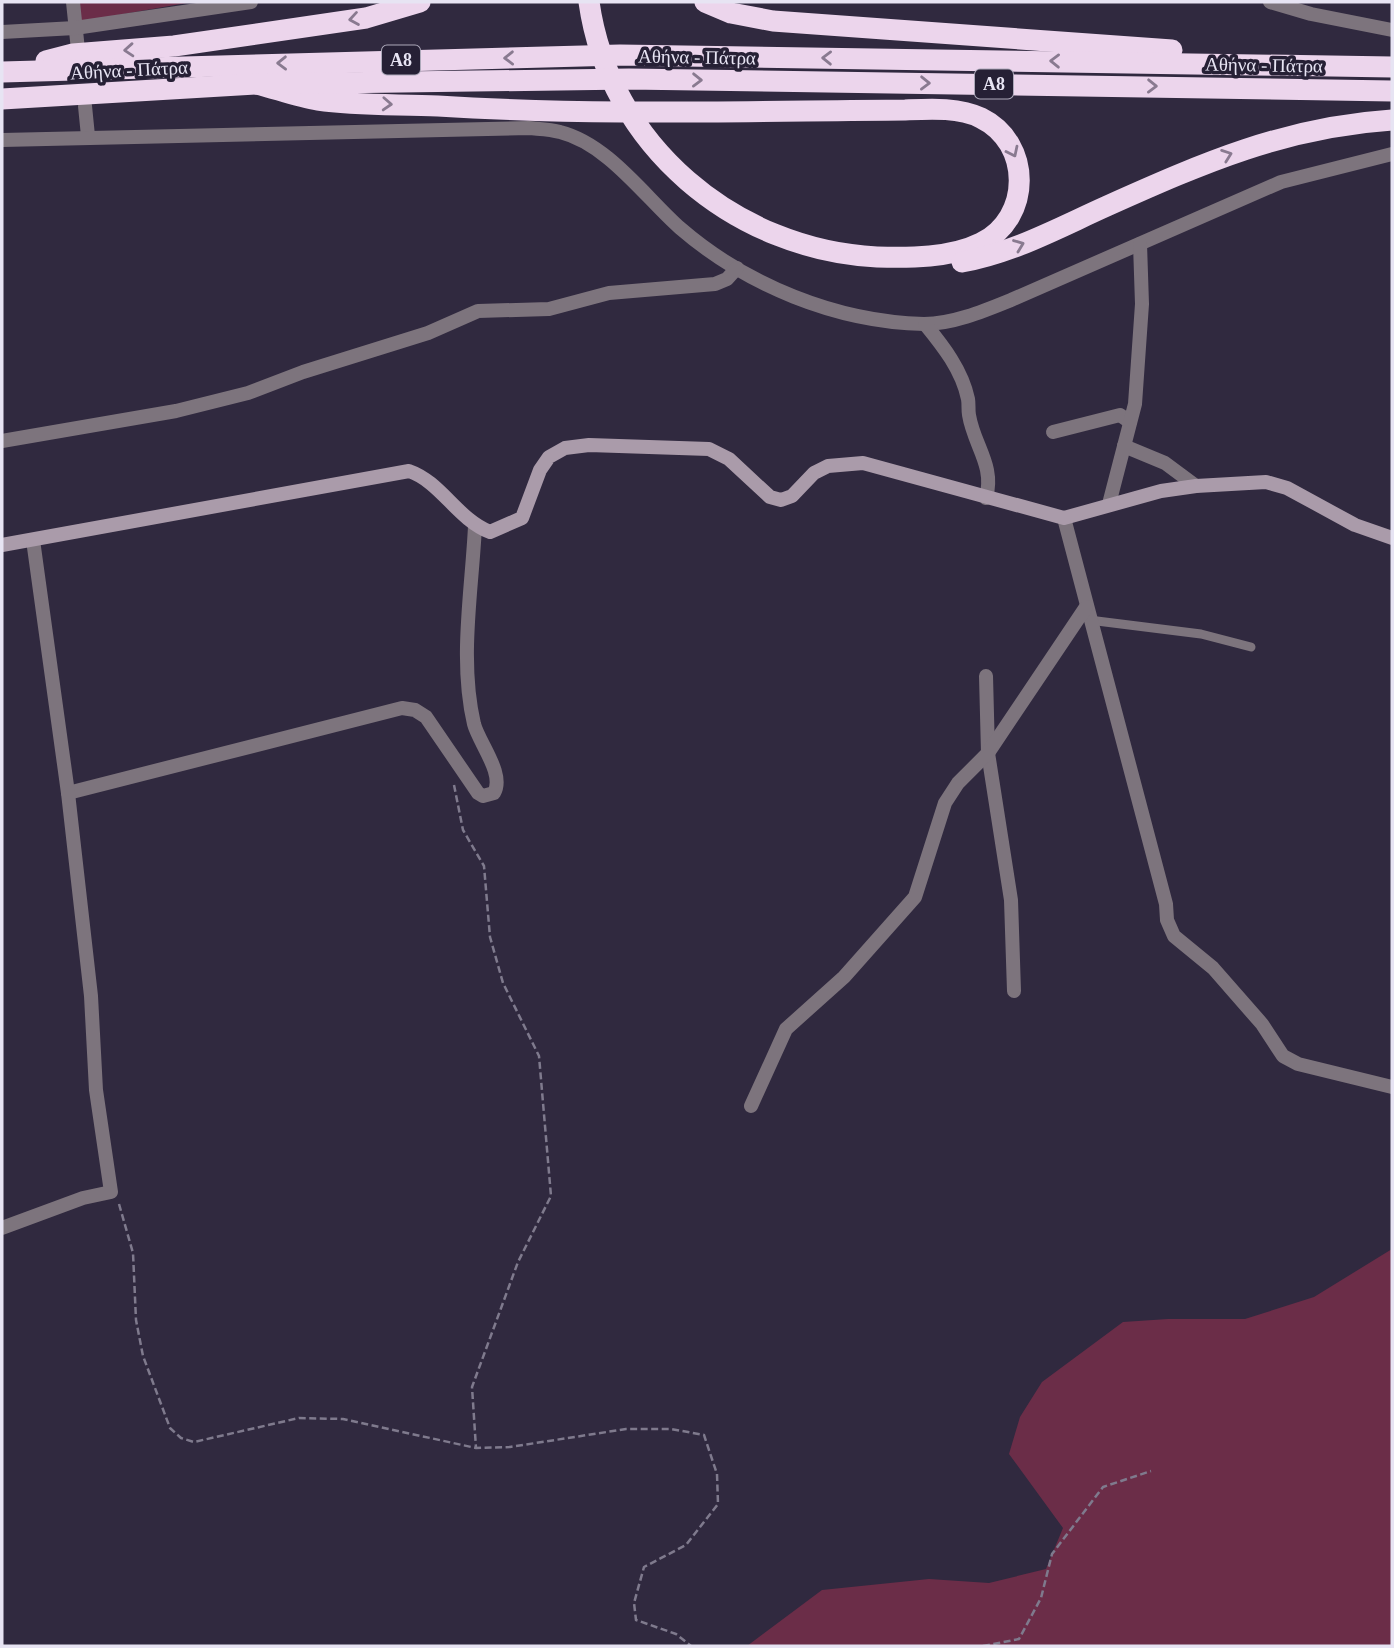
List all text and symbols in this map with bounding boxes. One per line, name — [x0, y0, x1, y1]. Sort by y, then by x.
one-way arrow — [348, 11, 360, 26]
one-way arrow — [123, 42, 134, 57]
street label: Αθήνα - Πάτρα — [638, 45, 756, 69]
road number: Α8 — [382, 46, 420, 74]
one-way arrow — [503, 50, 514, 65]
one-way arrow — [822, 50, 832, 66]
one-way arrow — [1049, 53, 1060, 69]
street label: Αθήνα - Πάτρα — [1205, 53, 1323, 77]
one-way arrow — [276, 55, 287, 70]
street label: Αθήνα - Πάτρα — [70, 56, 188, 84]
road number: Α8 — [975, 70, 1013, 98]
one-way arrow — [692, 72, 703, 88]
one-way arrow — [920, 75, 930, 91]
one-way arrow — [1147, 78, 1158, 94]
one-way arrow — [381, 96, 392, 111]
one-way arrow — [1004, 145, 1018, 157]
one-way arrow — [1221, 149, 1233, 163]
one-way arrow — [1012, 239, 1024, 253]

